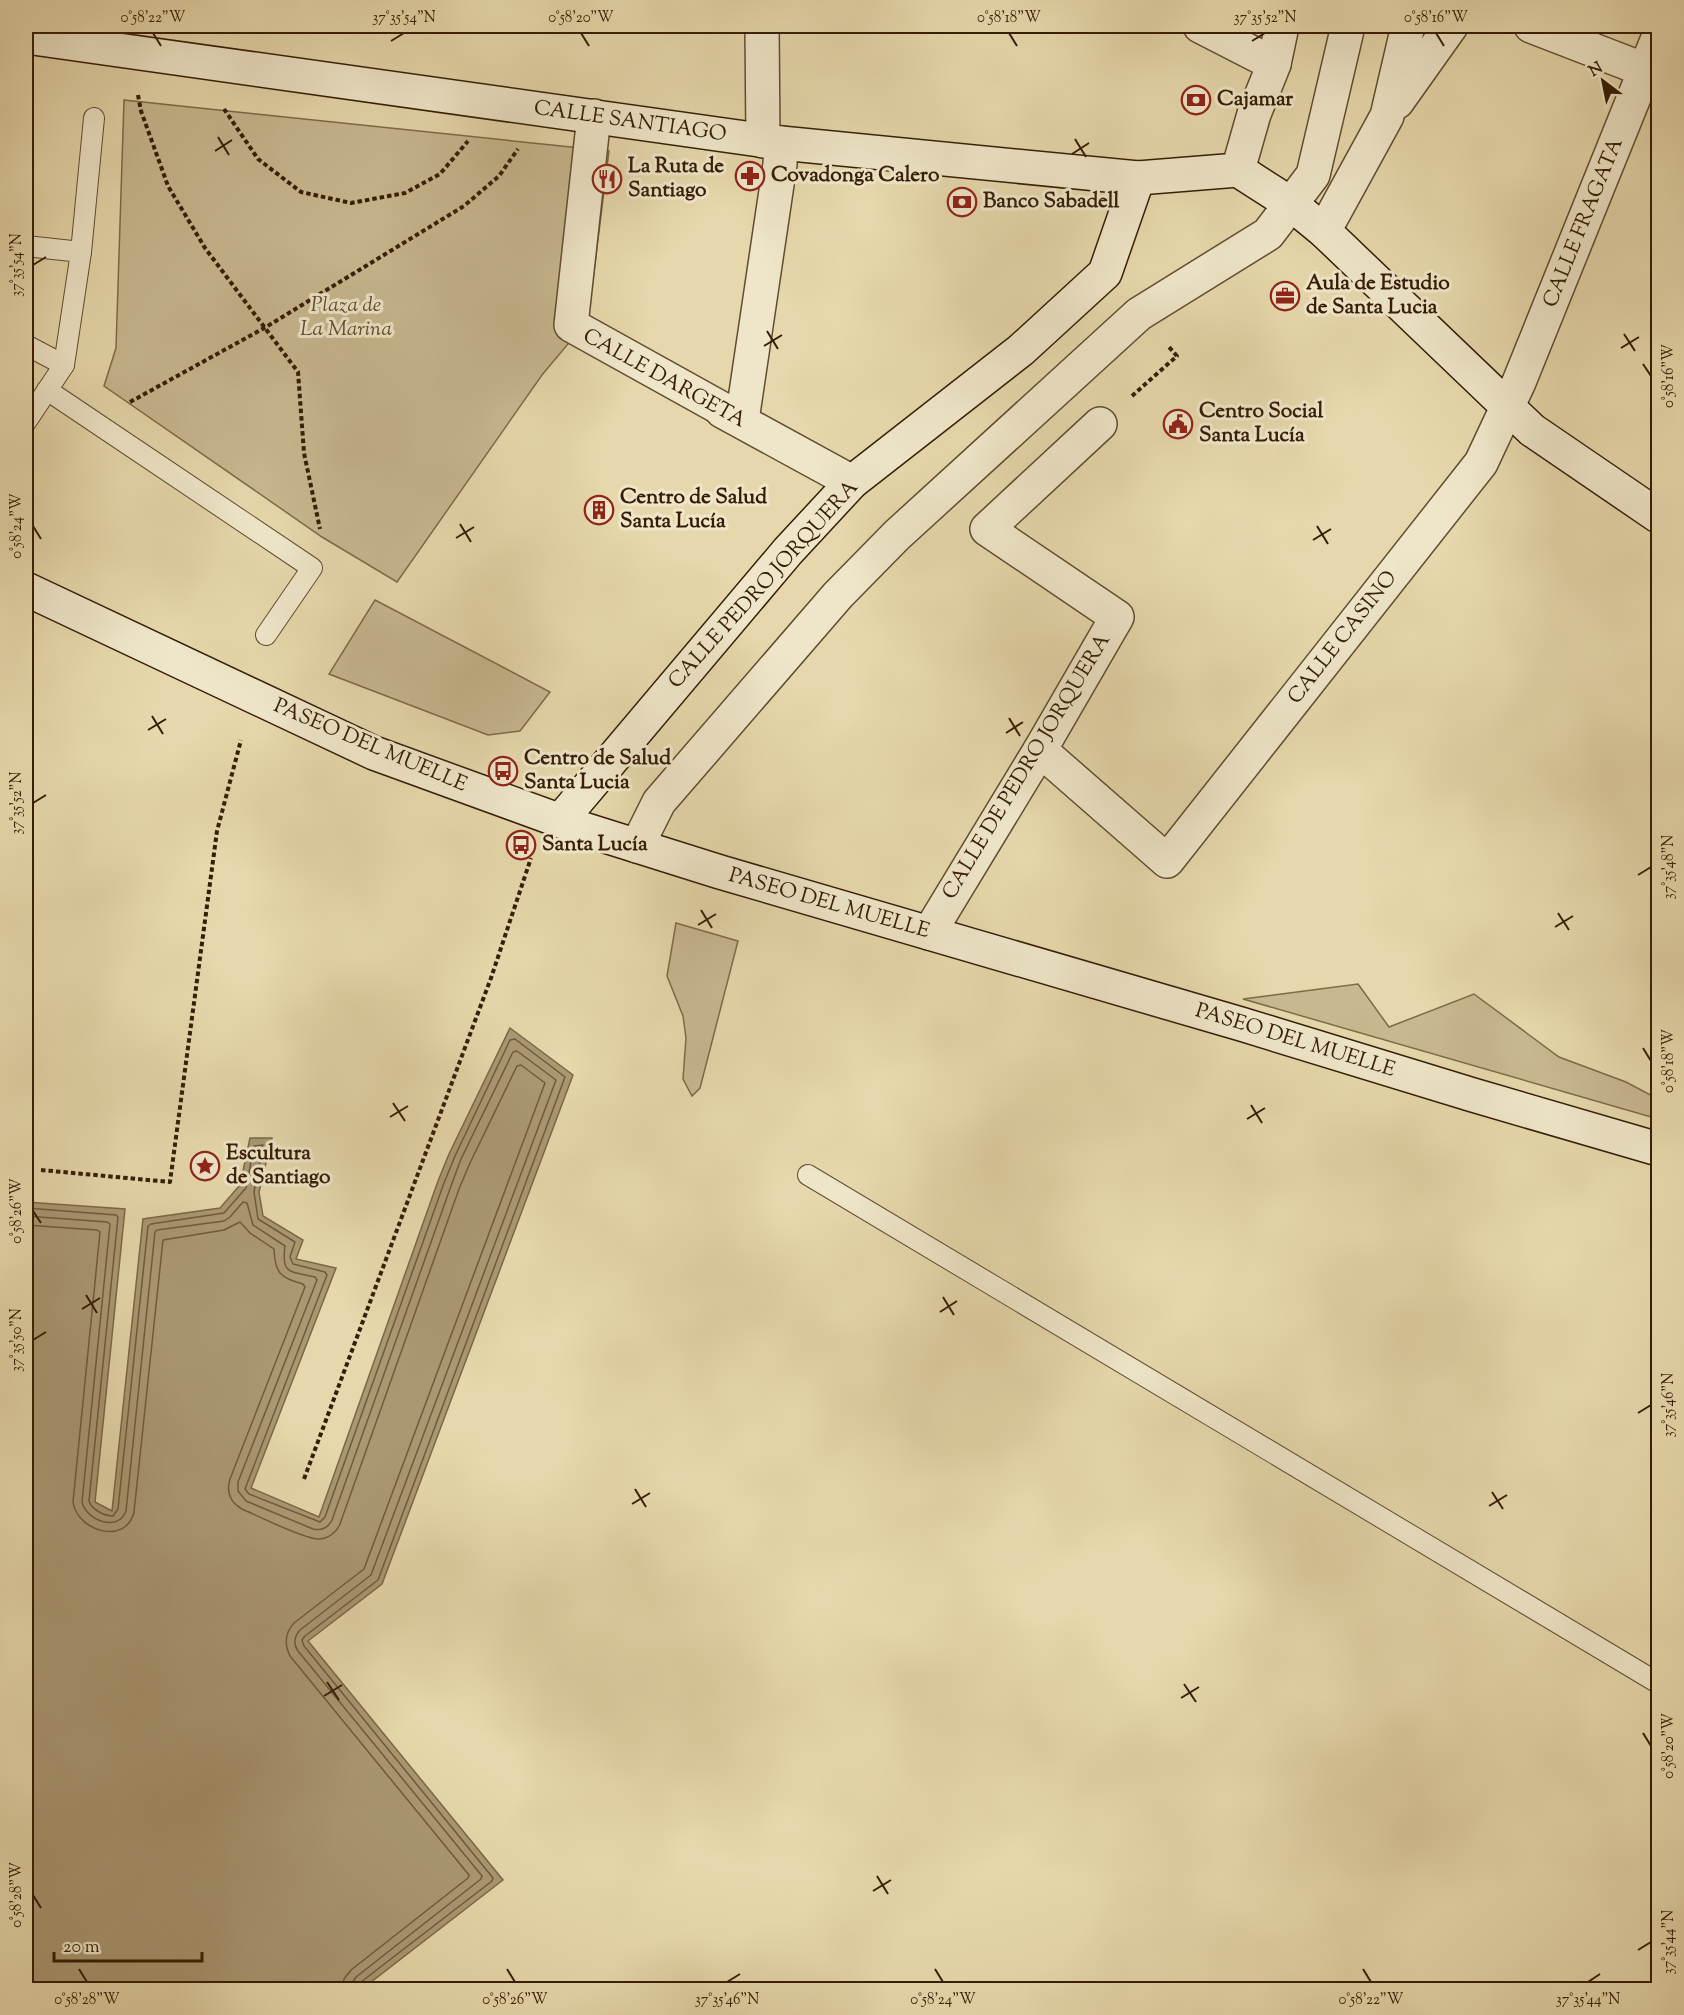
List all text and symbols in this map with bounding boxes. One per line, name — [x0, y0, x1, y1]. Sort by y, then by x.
text: 0°58'22"W — [121, 8, 186, 29]
text: 37°35'54"N — [372, 8, 436, 29]
text: 0°58'20"W — [548, 8, 614, 29]
text: 0°58'18"W — [977, 8, 1041, 29]
text: 37°35'52"N — [1234, 8, 1296, 29]
text: 0°58'16"W — [1404, 8, 1468, 29]
north arrow — [1573, 51, 1633, 111]
text: N — [1585, 57, 1608, 84]
bank icon: Cajamar — [1180, 84, 1212, 116]
place label: Cajamar — [1217, 85, 1293, 115]
street label: CALLE SANTIAGO — [532, 94, 728, 150]
street label: CALLE FRAGATA — [1536, 134, 1632, 312]
place label: La Ruta de Santiago — [628, 152, 724, 206]
pharmacy icon: Covadonga Calero — [734, 160, 766, 192]
place label: Covadonga Calero — [771, 161, 940, 191]
restaurant icon: La Ruta de Santiago — [591, 163, 623, 195]
bank icon: Banco Sabadell — [946, 186, 978, 218]
place label: Banco Sabadell — [983, 187, 1120, 217]
text: 37°35'54"N — [7, 233, 28, 297]
place label: Aula de Estudio de Santa Lucia — [1306, 269, 1450, 323]
office icon: Aula de Estudio de Santa Lucia — [1269, 280, 1301, 312]
park label: Plaza de La Marina — [300, 291, 392, 345]
street label: CALLE DARGETA — [577, 322, 751, 436]
text: 0°58'16"W — [1659, 344, 1680, 408]
place label: Centro Social Santa Lucía — [1199, 397, 1323, 451]
public building icon: Centro Social Santa Lucía — [1162, 408, 1194, 440]
street label: CALLE PEDRO JORQUERA — [662, 474, 866, 696]
place label: Centro de Salud Santa Lucía — [620, 483, 767, 537]
text: 0°58'24"W — [7, 493, 28, 559]
building icon: Centro de Salud Santa Lucía — [583, 494, 615, 526]
street label: CALLE CASINO — [1281, 565, 1405, 711]
street label: CALLE DE PEDRO JORQUERA — [935, 628, 1119, 906]
street label: PASEO DEL MUELLE — [269, 692, 472, 801]
place label: Centro de Salud Santa Lucia — [524, 744, 671, 798]
bus stop icon: Centro de Salud Santa Lucia — [487, 755, 519, 787]
text: 37°35'52"N — [7, 772, 28, 834]
bus stop icon: Santa Lucía — [505, 829, 537, 861]
place label: Santa Lucía — [542, 830, 648, 860]
text: 37°35'48"N — [1659, 835, 1680, 899]
street label: PASEO DEL MUELLE — [725, 861, 933, 947]
street label: PASEO DEL MUELLE — [1191, 996, 1399, 1086]
text: 0°58'18"W — [1659, 1029, 1680, 1093]
place label: Escultura de Santiago — [226, 1139, 331, 1193]
place icon: Escultura de Santiago — [189, 1150, 221, 1182]
text: 0°58'26"W — [7, 1178, 28, 1244]
text: 37°35'50"N — [7, 1308, 28, 1372]
text: 37°35'46"N — [1659, 1373, 1680, 1437]
text: 0°58'20"W — [1659, 1713, 1680, 1779]
text: 0°58'28"W — [7, 1862, 28, 1928]
text: 37°35'44"N — [1659, 1910, 1680, 1974]
scale bar — [54, 1925, 202, 1963]
text: 20 m — [63, 1935, 100, 1961]
text: 0°58'28"W — [54, 1990, 120, 2011]
text: 0°58'26"W — [482, 1990, 548, 2011]
text: 37°35'46"N — [695, 1990, 759, 2011]
text: 0°58'24"W — [910, 1990, 976, 2011]
text: 0°58'22"W — [1339, 1990, 1404, 2011]
text: 37°35'44"N — [1556, 1990, 1620, 2011]

